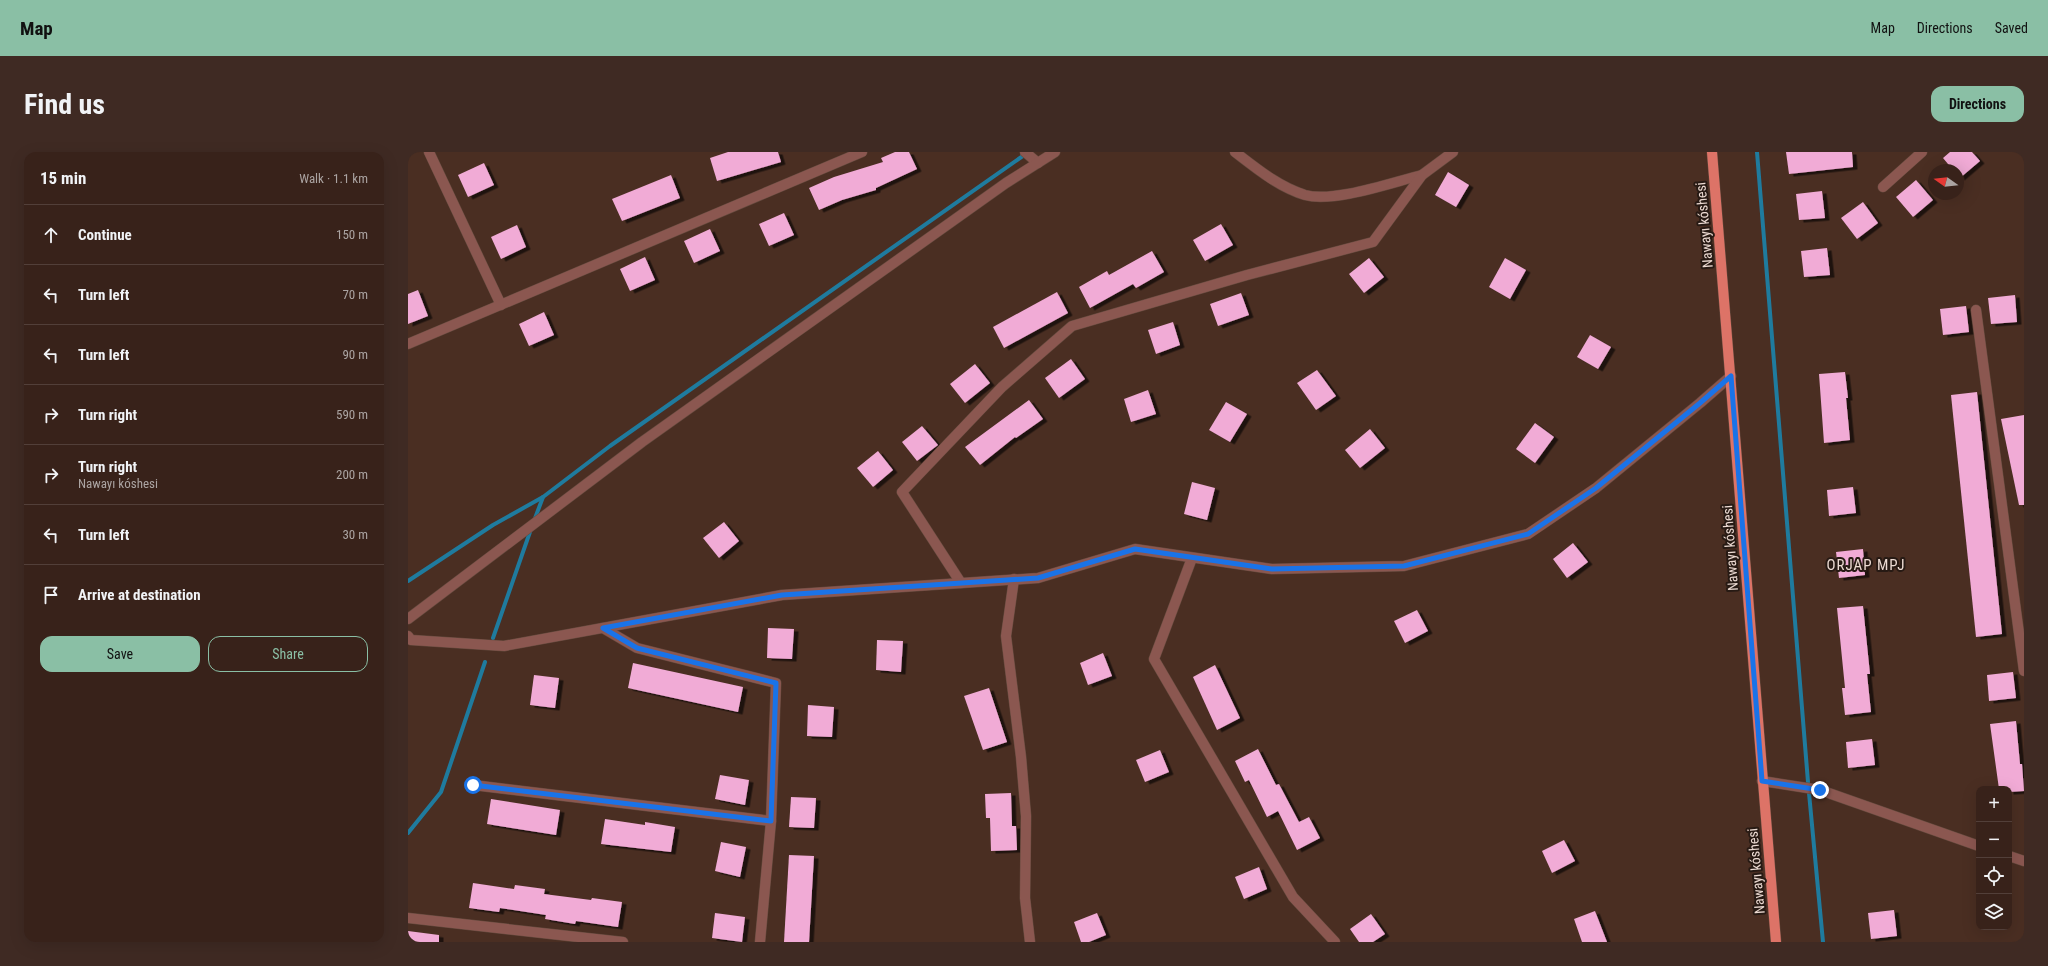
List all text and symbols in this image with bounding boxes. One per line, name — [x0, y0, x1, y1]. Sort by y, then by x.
text: Map — [20, 17, 53, 40]
text: Map — [1871, 20, 1895, 36]
text: Directions — [1917, 20, 1973, 36]
text: Saved — [1995, 20, 2028, 36]
button: Directions — [1931, 86, 2024, 122]
text: Find us — [24, 88, 105, 121]
north arrow — [1928, 164, 1964, 200]
text: 15 min — [40, 168, 86, 188]
text: Walk · 1.1 km — [299, 171, 368, 186]
street label: Nawayı kóshesi — [1692, 181, 1716, 269]
icon: ahead — [40, 224, 62, 246]
text: Continue — [78, 226, 132, 244]
text: 150 m — [336, 227, 368, 242]
icon: left — [40, 284, 62, 306]
text: Turn left — [78, 286, 129, 304]
text: 70 m — [342, 287, 368, 302]
icon: left — [40, 344, 62, 366]
text: Turn left — [78, 346, 129, 364]
text: 90 m — [342, 347, 368, 362]
icon: right — [40, 404, 62, 426]
text: Turn right — [78, 406, 137, 424]
text: 590 m — [336, 407, 368, 422]
text: Turn right — [78, 458, 137, 476]
icon: right — [40, 464, 62, 486]
text: 200 m — [336, 467, 368, 482]
text: Nawayı kóshesi — [78, 476, 158, 491]
street label: Nawayı kóshesi — [1719, 505, 1741, 591]
icon: left — [40, 524, 62, 546]
text: Turn left — [78, 526, 129, 544]
text: 30 m — [342, 527, 368, 542]
district label: ORJAP MPJ — [1827, 556, 1905, 574]
icon: arrive — [40, 584, 62, 606]
text: Arrive at destination — [78, 586, 201, 604]
button: Save — [40, 636, 200, 672]
button: Share — [208, 636, 368, 672]
route start — [464, 776, 482, 794]
route end — [1811, 781, 1829, 799]
map controls — [1976, 786, 2012, 930]
button: + — [1976, 786, 2012, 822]
button: − — [1976, 822, 2012, 858]
street label: Nawayı kóshesi — [1744, 827, 1768, 915]
button: locate — [1976, 858, 2012, 894]
button: layers — [1976, 894, 2012, 930]

